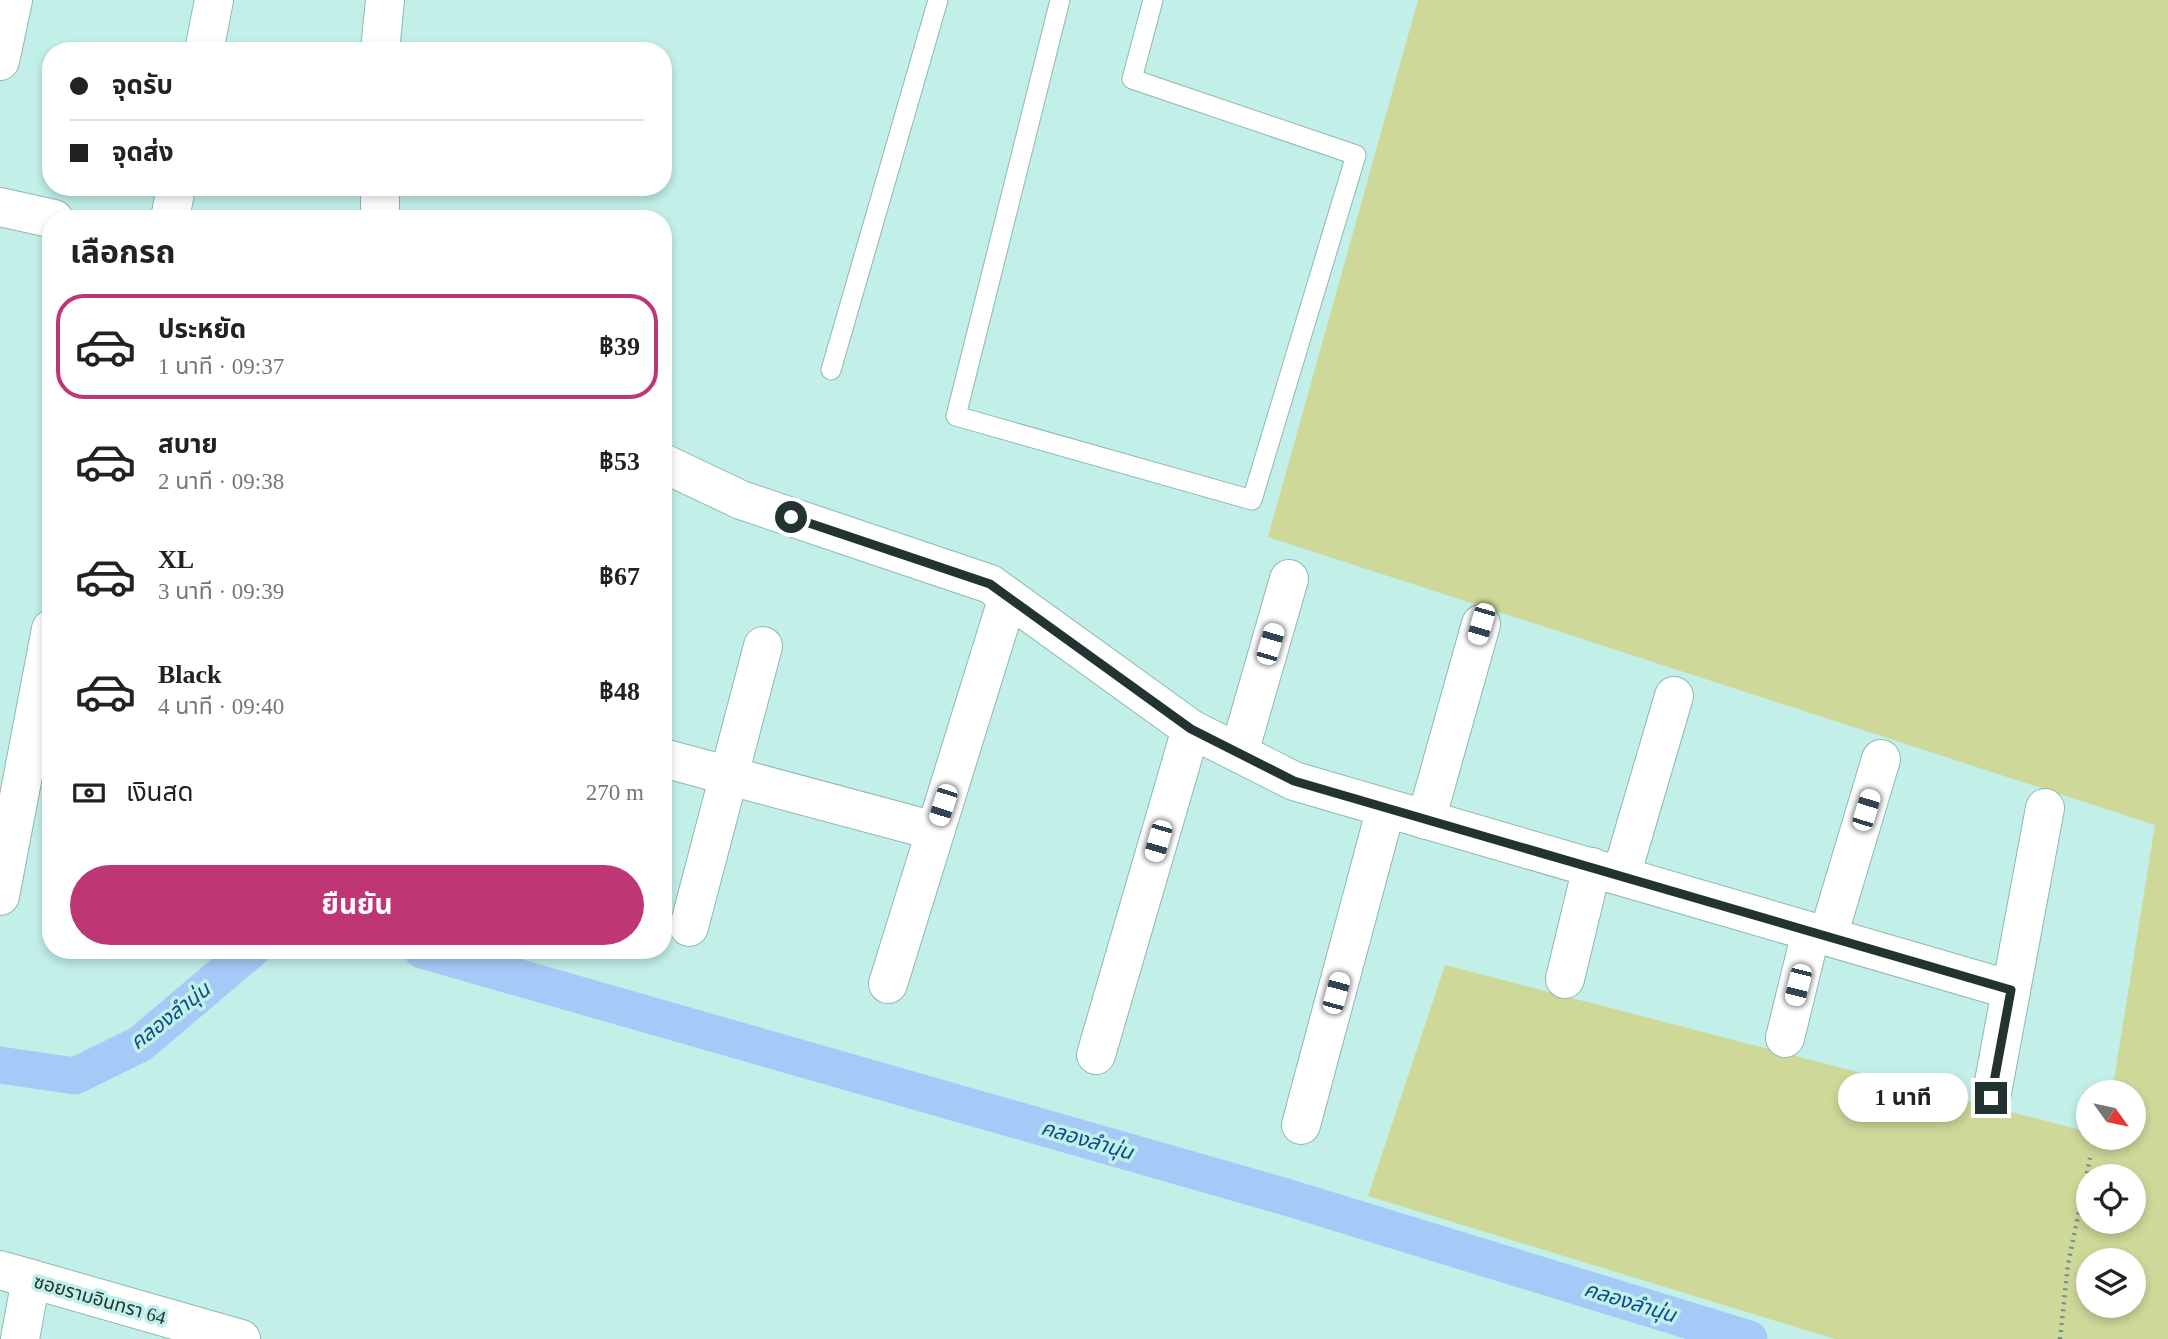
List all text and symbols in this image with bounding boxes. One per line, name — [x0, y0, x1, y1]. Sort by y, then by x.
text: จุดรับ — [112, 71, 173, 100]
text: จุดส่ง — [112, 138, 174, 167]
text: เลือกรถ — [70, 234, 175, 270]
icon: car — [74, 315, 137, 378]
text: ประหยัด — [158, 315, 246, 344]
text: ฿39 — [599, 332, 640, 361]
text: 1 นาที · 09:37 — [158, 354, 284, 379]
icon: car — [74, 430, 137, 493]
text: สบาย — [158, 430, 218, 459]
text: ฿53 — [599, 447, 640, 476]
text: 2 นาที · 09:38 — [158, 469, 284, 494]
route start — [775, 501, 807, 533]
icon: car — [74, 545, 137, 608]
text: XL — [158, 545, 194, 574]
text: ฿67 — [599, 562, 640, 591]
text: 3 นาที · 09:39 — [158, 579, 284, 604]
car — [1466, 601, 1497, 647]
car — [1255, 621, 1286, 667]
icon: car — [74, 660, 137, 723]
text: Black — [158, 660, 222, 689]
text: ฿48 — [599, 677, 640, 706]
text: 4 นาที · 09:40 — [158, 694, 284, 719]
icon: cash — [70, 774, 108, 812]
text: เงินสด — [126, 778, 193, 807]
text: 270 m — [586, 780, 644, 805]
car — [927, 782, 960, 828]
car — [1850, 787, 1883, 833]
car — [1143, 818, 1174, 864]
button: ยืนยัน — [70, 865, 644, 945]
car — [1783, 962, 1814, 1008]
car — [1321, 970, 1352, 1016]
water label: คลองลำนุ่น — [125, 977, 216, 1055]
callout: 1 นาที — [1837, 1074, 1966, 1122]
north arrow — [2076, 1080, 2146, 1150]
map controls — [2076, 1080, 2146, 1318]
route end — [1975, 1082, 2007, 1114]
text: 1 นาที — [1875, 1085, 1931, 1110]
water label: คลองลำนุ่น — [1038, 1115, 1137, 1166]
button: locate — [2076, 1164, 2146, 1234]
button: layers — [2076, 1248, 2146, 1318]
street label: ซอยรามอินทรา 64 — [31, 1271, 169, 1328]
water label: คลองลำนุ่น — [1581, 1277, 1680, 1329]

